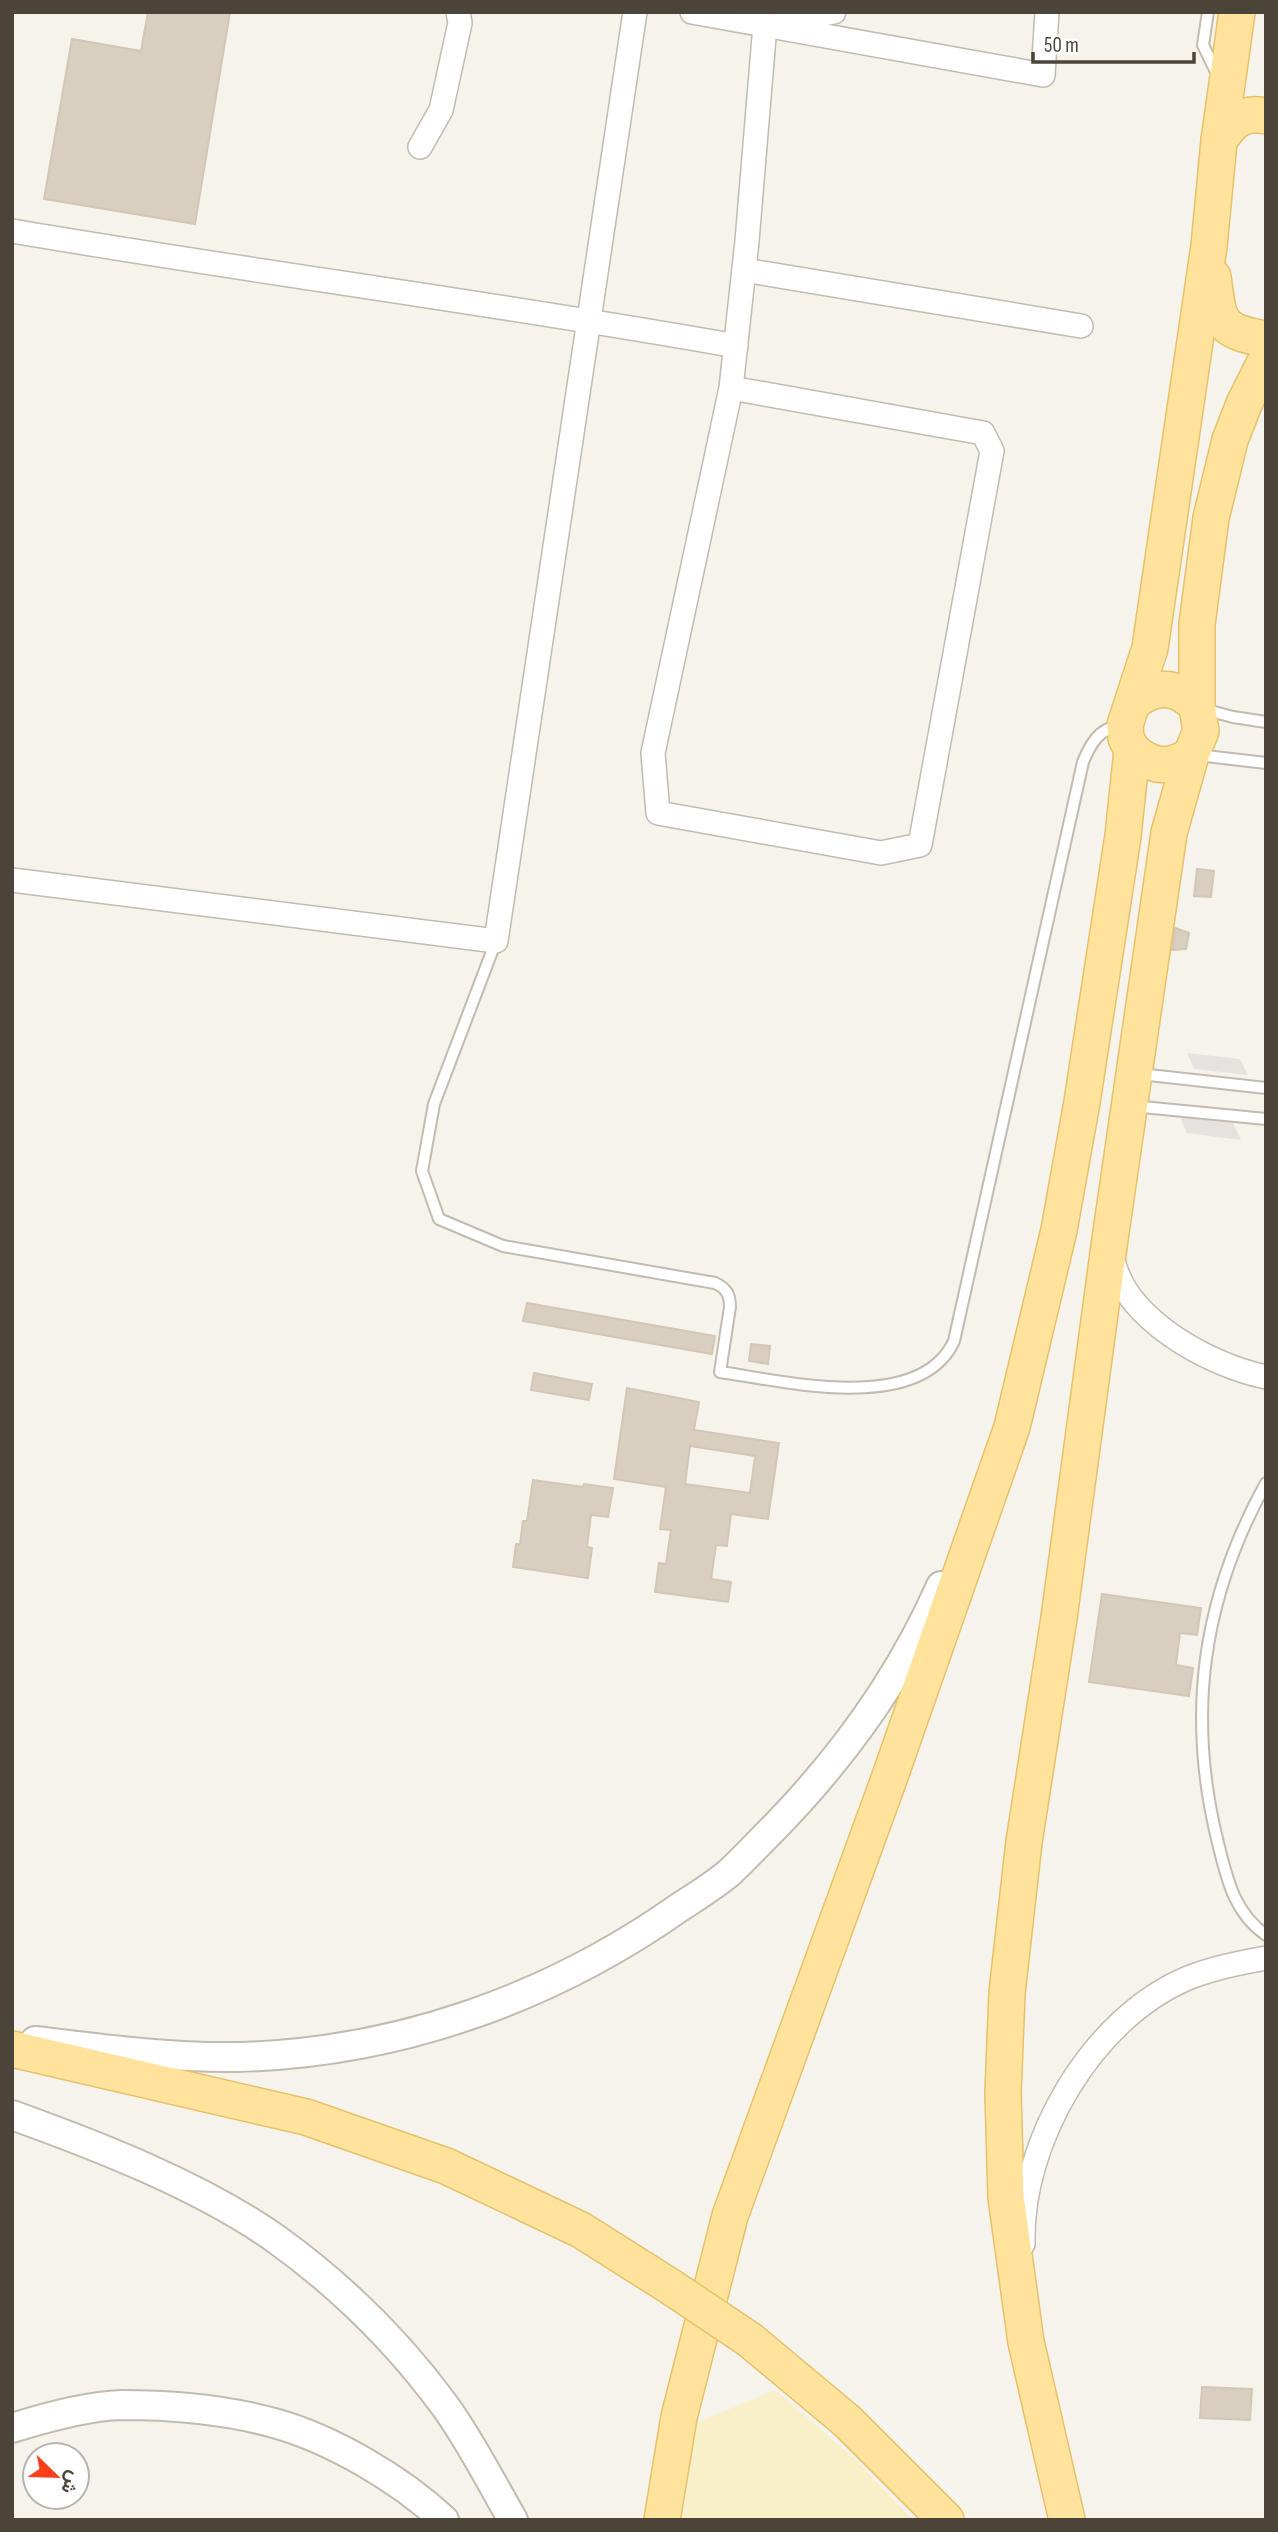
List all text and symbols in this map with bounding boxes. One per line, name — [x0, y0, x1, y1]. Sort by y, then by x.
scale bar — [1033, 21, 1194, 65]
text: 50 m — [1044, 33, 1079, 58]
north arrow — [21, 2441, 91, 2511]
text: ش — [55, 2467, 85, 2497]

